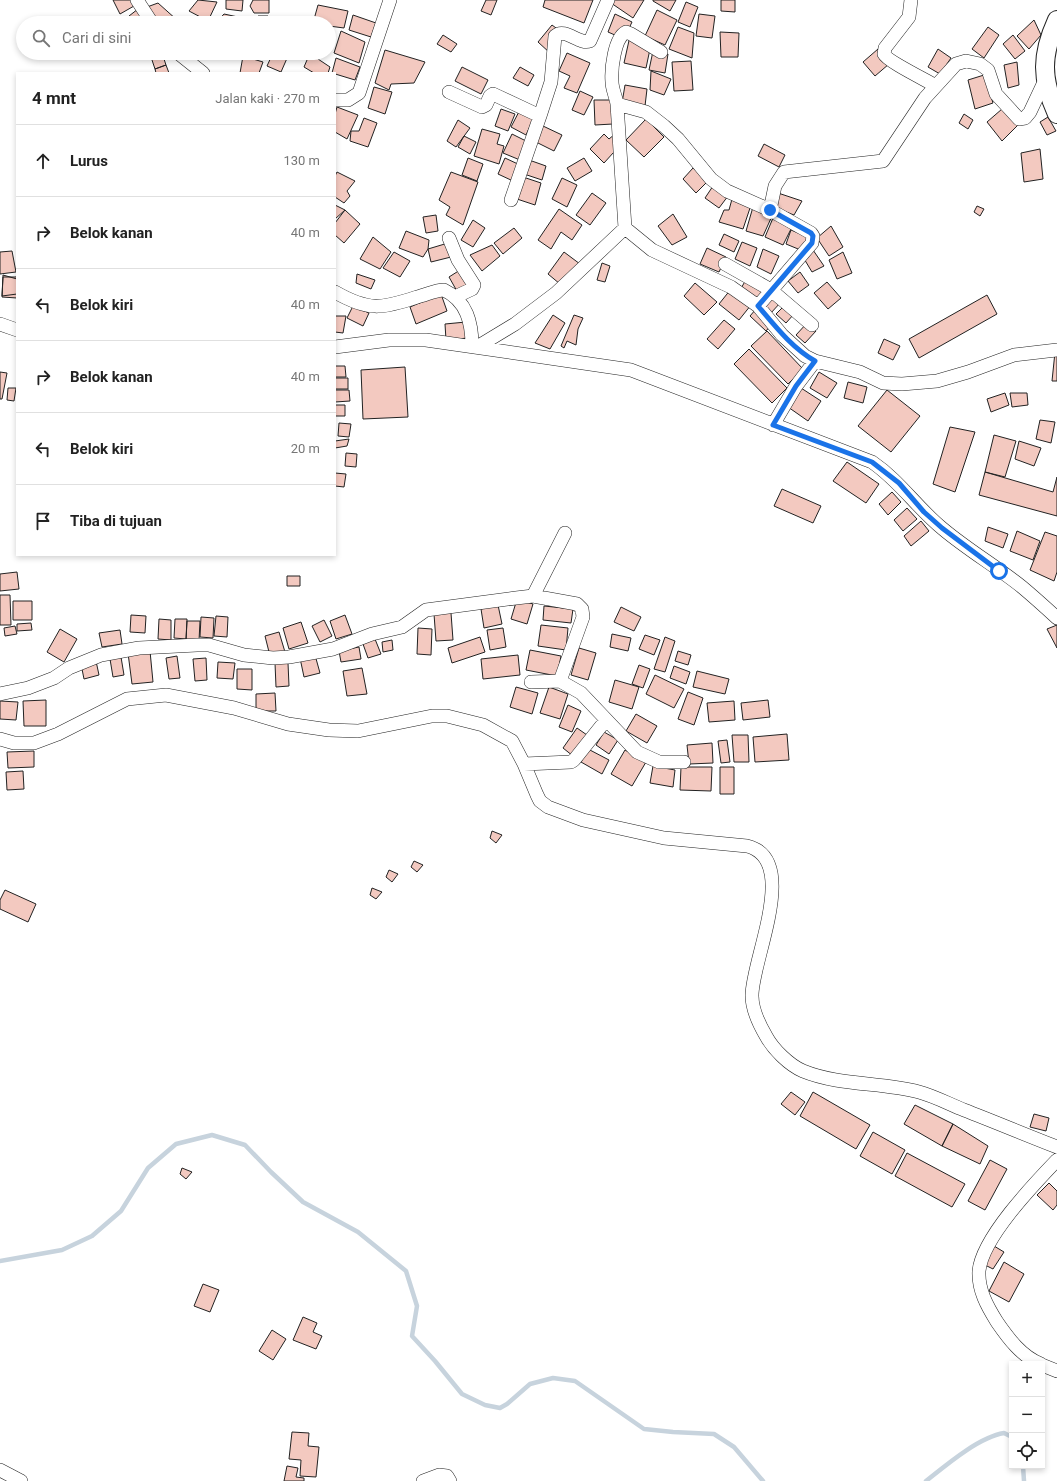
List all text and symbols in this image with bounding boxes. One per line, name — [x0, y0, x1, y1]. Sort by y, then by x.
search box — [16, 16, 336, 60]
icon: search — [30, 27, 52, 49]
text: Cari di sini — [62, 29, 132, 47]
text: 4 mnt — [32, 88, 76, 108]
text: Jalan kaki · 270 m — [215, 91, 320, 106]
icon: ahead — [32, 150, 54, 172]
text: Lurus — [70, 152, 108, 170]
text: 130 m — [283, 153, 320, 168]
route end — [761, 201, 779, 219]
icon: right — [32, 222, 54, 244]
text: Belok kanan — [70, 224, 153, 242]
text: 40 m — [291, 225, 320, 240]
icon: left — [32, 294, 54, 316]
text: Belok kiri — [70, 296, 133, 314]
text: 40 m — [291, 297, 320, 312]
icon: right — [32, 366, 54, 388]
text: Belok kanan — [70, 368, 153, 386]
text: 40 m — [291, 369, 320, 384]
icon: left — [32, 438, 54, 460]
text: Belok kiri — [70, 440, 133, 458]
text: 20 m — [291, 441, 320, 456]
icon: arrive — [32, 510, 54, 532]
text: Tiba di tujuan — [70, 512, 162, 530]
route start — [990, 562, 1008, 580]
map controls — [1009, 1361, 1045, 1469]
button: + — [1009, 1361, 1045, 1397]
button: − — [1009, 1397, 1045, 1433]
button: locate — [1009, 1433, 1045, 1469]

